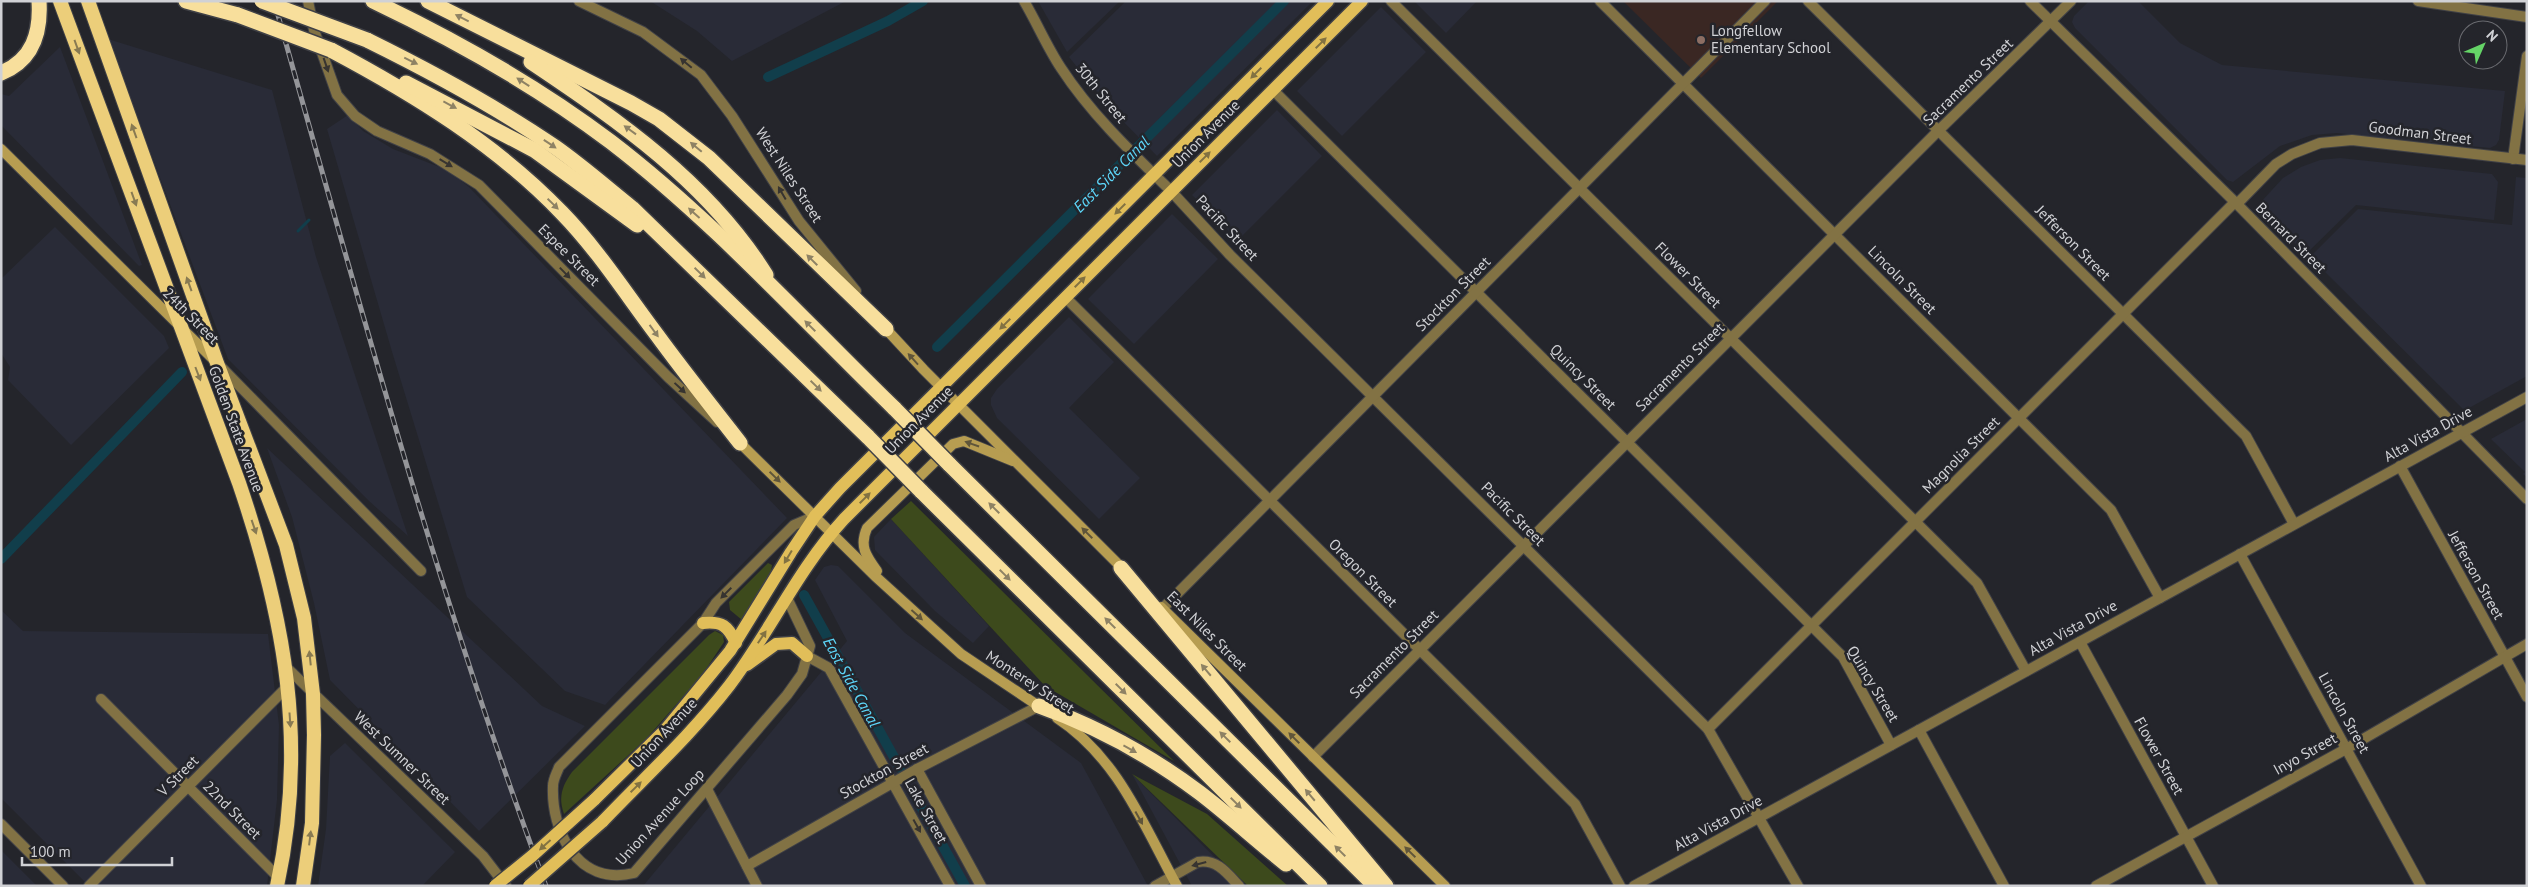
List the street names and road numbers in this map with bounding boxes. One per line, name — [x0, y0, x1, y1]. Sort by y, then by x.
street label: Sacramento Street — [1919, 34, 2017, 129]
street label: 30th Street — [1071, 59, 1131, 127]
street label: Union Avenue — [1168, 96, 1244, 172]
street label: Goodman Street — [2368, 117, 2473, 148]
street label: West Niles Street — [752, 124, 827, 226]
street label: Pacific Street — [1192, 191, 1263, 264]
street label: Bernard Street — [2252, 198, 2331, 277]
street label: Jefferson Street — [2031, 200, 2115, 284]
street label: Espee Street — [534, 220, 604, 290]
street label: Flower Street — [1651, 238, 1725, 312]
street label: Lincoln Street — [1864, 241, 1941, 318]
street label: Stockton Street — [1411, 252, 1494, 335]
street label: 24th Street — [159, 283, 224, 348]
street label: Sacramento Street — [1631, 318, 1728, 415]
street label: Quincy Street — [1546, 340, 1620, 414]
street label: Golden State Avenue — [205, 363, 268, 495]
street label: Union Avenue — [881, 382, 957, 458]
street label: Alta Vista Drive — [2380, 401, 2475, 466]
street label: Magnolia Street — [1918, 412, 2003, 497]
street label: Pacific Street — [1477, 478, 1549, 550]
street label: Jefferson Street — [2444, 526, 2509, 623]
street label: Oregon Street — [1325, 534, 1402, 611]
street label: East Niles Street — [1163, 587, 1251, 675]
street label: Alta Vista Drive — [2025, 595, 2120, 660]
street label: Sacramento Street — [1345, 605, 1442, 702]
street label: Quincy Street — [1843, 642, 1904, 725]
street label: Monterey Street — [982, 646, 1078, 717]
street label: Lincoln Street — [2314, 669, 2374, 756]
street label: Union Avenue — [626, 694, 701, 772]
street label: West Sumner Street — [350, 707, 454, 808]
street label: Flower Street — [2130, 714, 2189, 798]
street label: Inyo Street — [2270, 728, 2340, 779]
street label: Stockton Street — [836, 738, 931, 803]
street label: V Street — [152, 751, 202, 801]
street label: Union Avenue Loop — [611, 764, 708, 869]
street label: Lake Street — [901, 775, 952, 847]
street label: 22nd Street — [199, 776, 266, 843]
street label: Alta Vista Drive — [1670, 790, 1765, 855]

